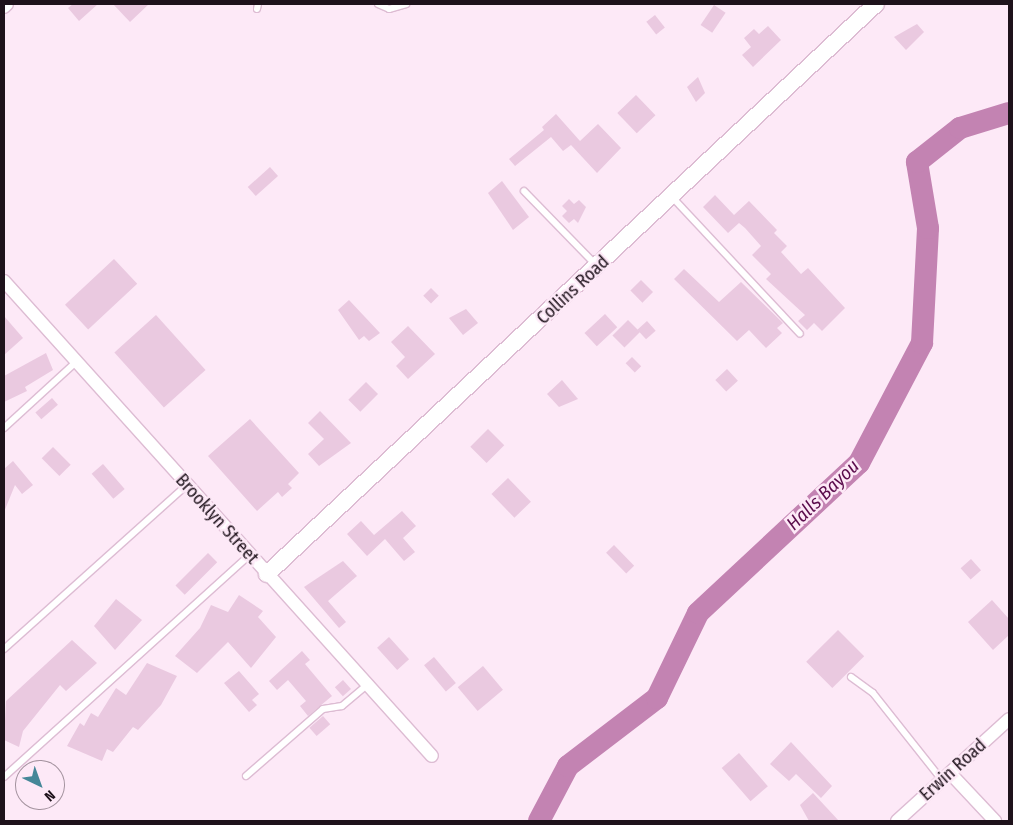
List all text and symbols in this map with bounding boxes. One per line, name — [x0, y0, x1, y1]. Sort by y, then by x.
street label: Collins Road — [532, 251, 614, 329]
water label: Halls Bayou — [782, 455, 864, 535]
street label: Brooklyn Street — [171, 470, 263, 568]
street label: Erwin Road — [915, 735, 991, 805]
north arrow — [15, 760, 65, 810]
text: N — [41, 787, 59, 805]

